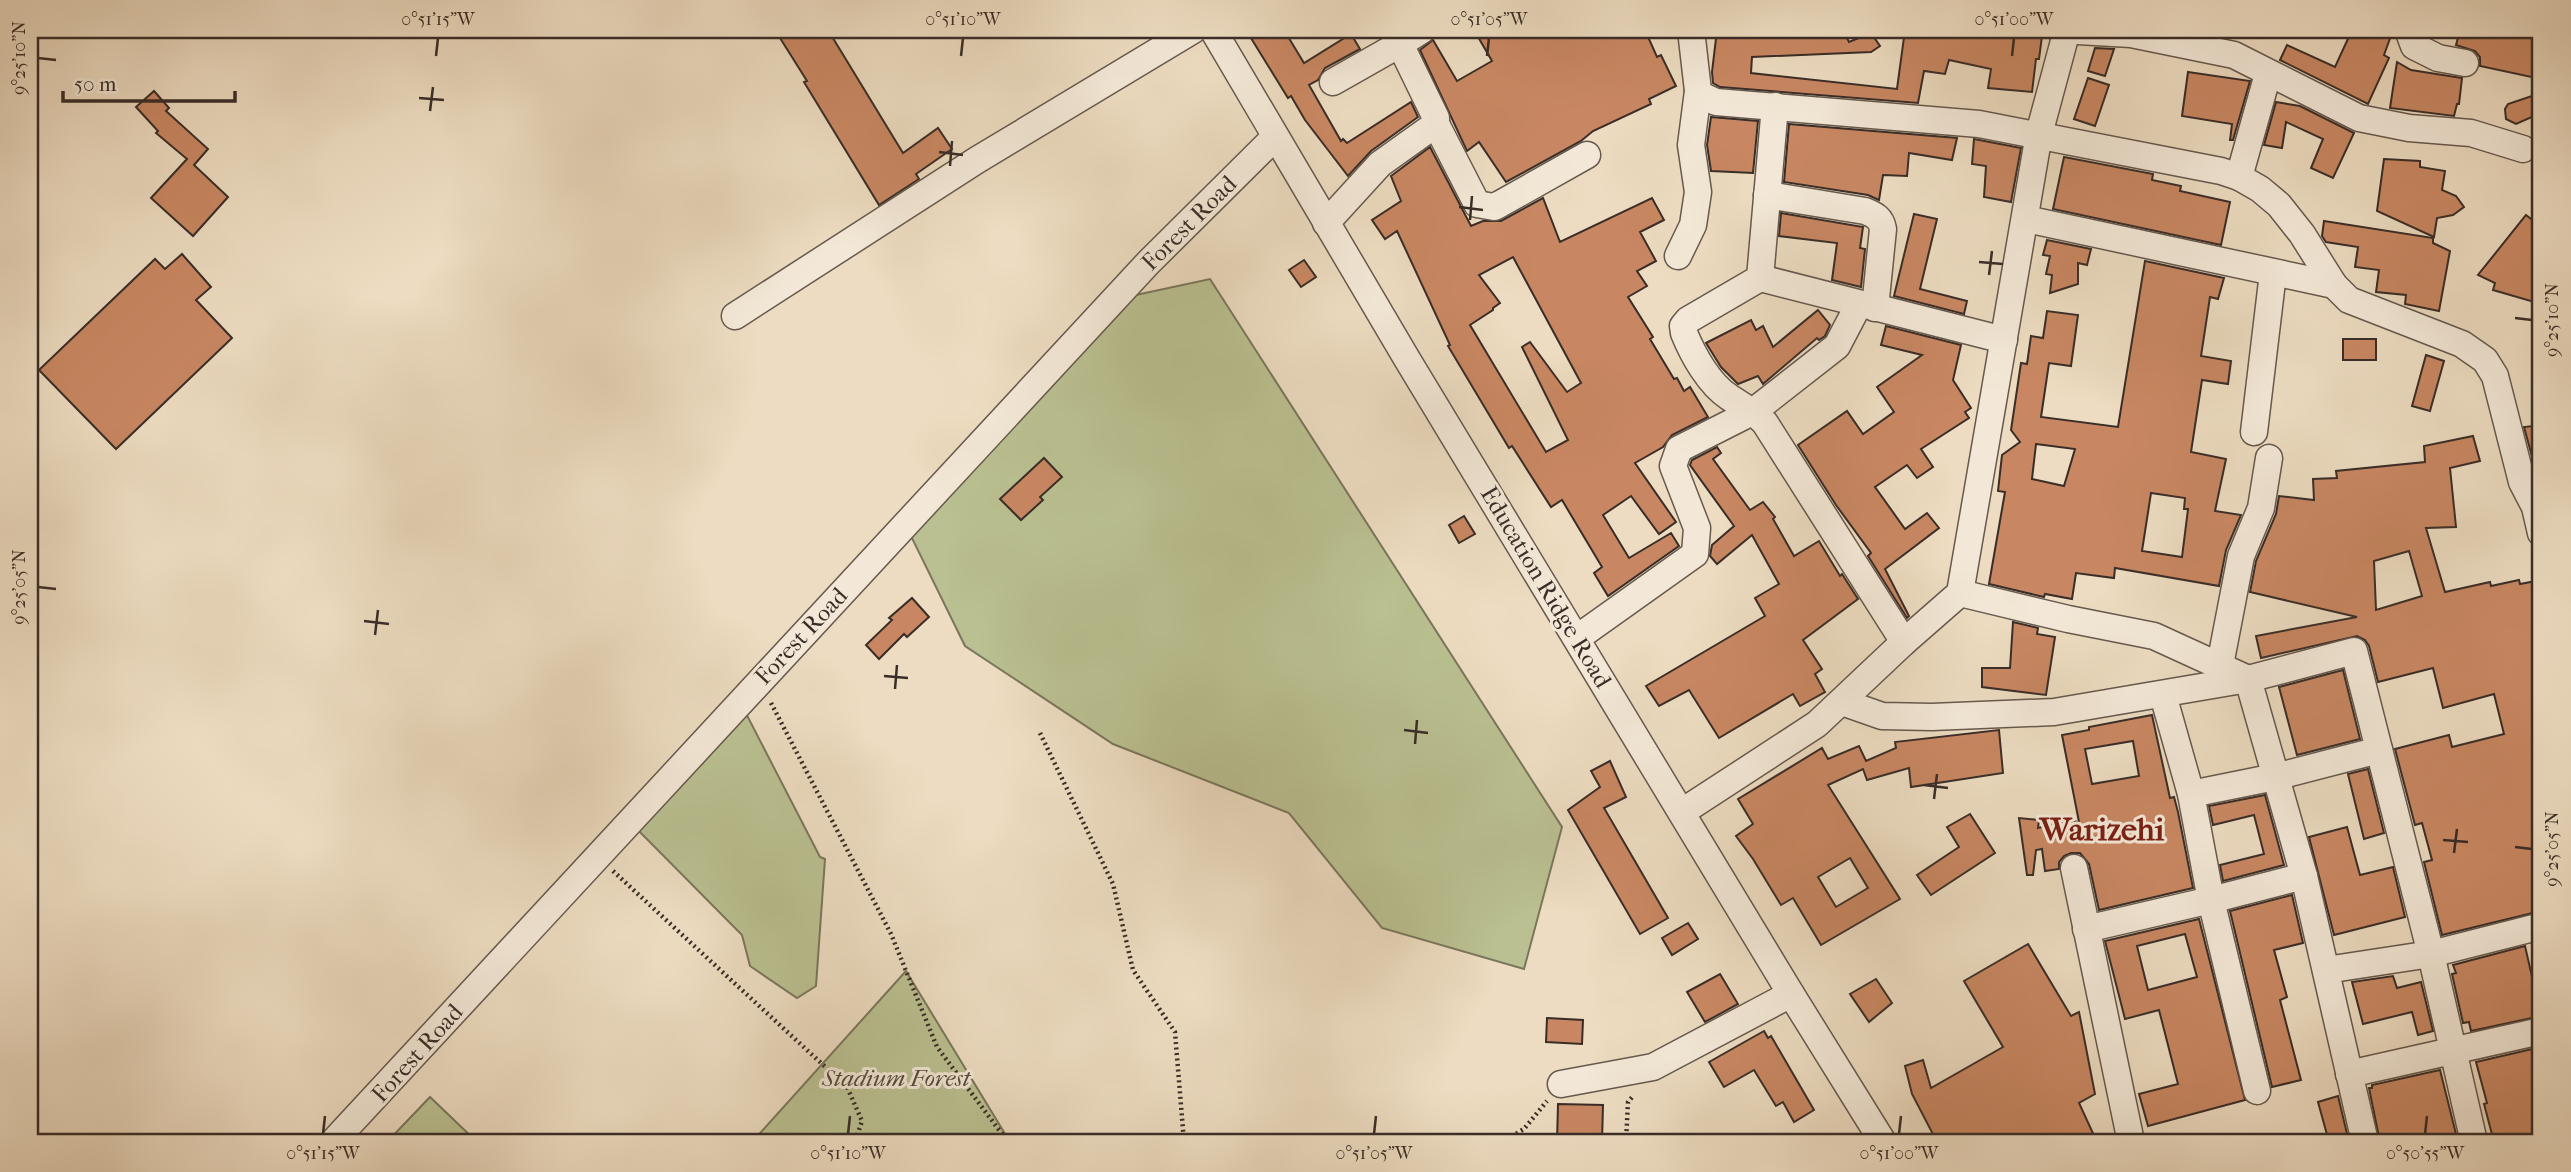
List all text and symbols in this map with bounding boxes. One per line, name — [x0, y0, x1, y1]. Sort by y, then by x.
text: 0°51'15"W — [401, 9, 476, 30]
text: 0°51'10"W — [925, 9, 1002, 30]
text: 0°51'05"W — [1451, 9, 1529, 30]
text: 0°51'00"W — [1974, 9, 2055, 30]
text: 9°25'10"N — [9, 21, 30, 95]
scale bar — [63, 60, 234, 104]
text: 50 m — [74, 72, 117, 96]
street label: Forest Road — [1136, 169, 1243, 276]
text: 9°25'10"N — [2542, 283, 2563, 357]
street label: Education Ridge Road — [1475, 481, 1618, 694]
text: 9°25'05"N — [9, 549, 30, 625]
street label: Forest Road — [749, 581, 854, 690]
district label: Warizehi — [2038, 811, 2165, 848]
text: 9°25'05"N — [2542, 811, 2563, 887]
street label: Forest Road — [366, 997, 469, 1108]
park label: Stadium Forest — [821, 1064, 972, 1092]
text: 0°51'15"W — [286, 1143, 361, 1164]
text: 0°51'10"W — [810, 1143, 887, 1164]
text: 0°51'05"W — [1336, 1143, 1414, 1164]
text: 0°51'00"W — [1859, 1143, 1940, 1164]
text: 0°50'55"W — [2386, 1143, 2465, 1164]

